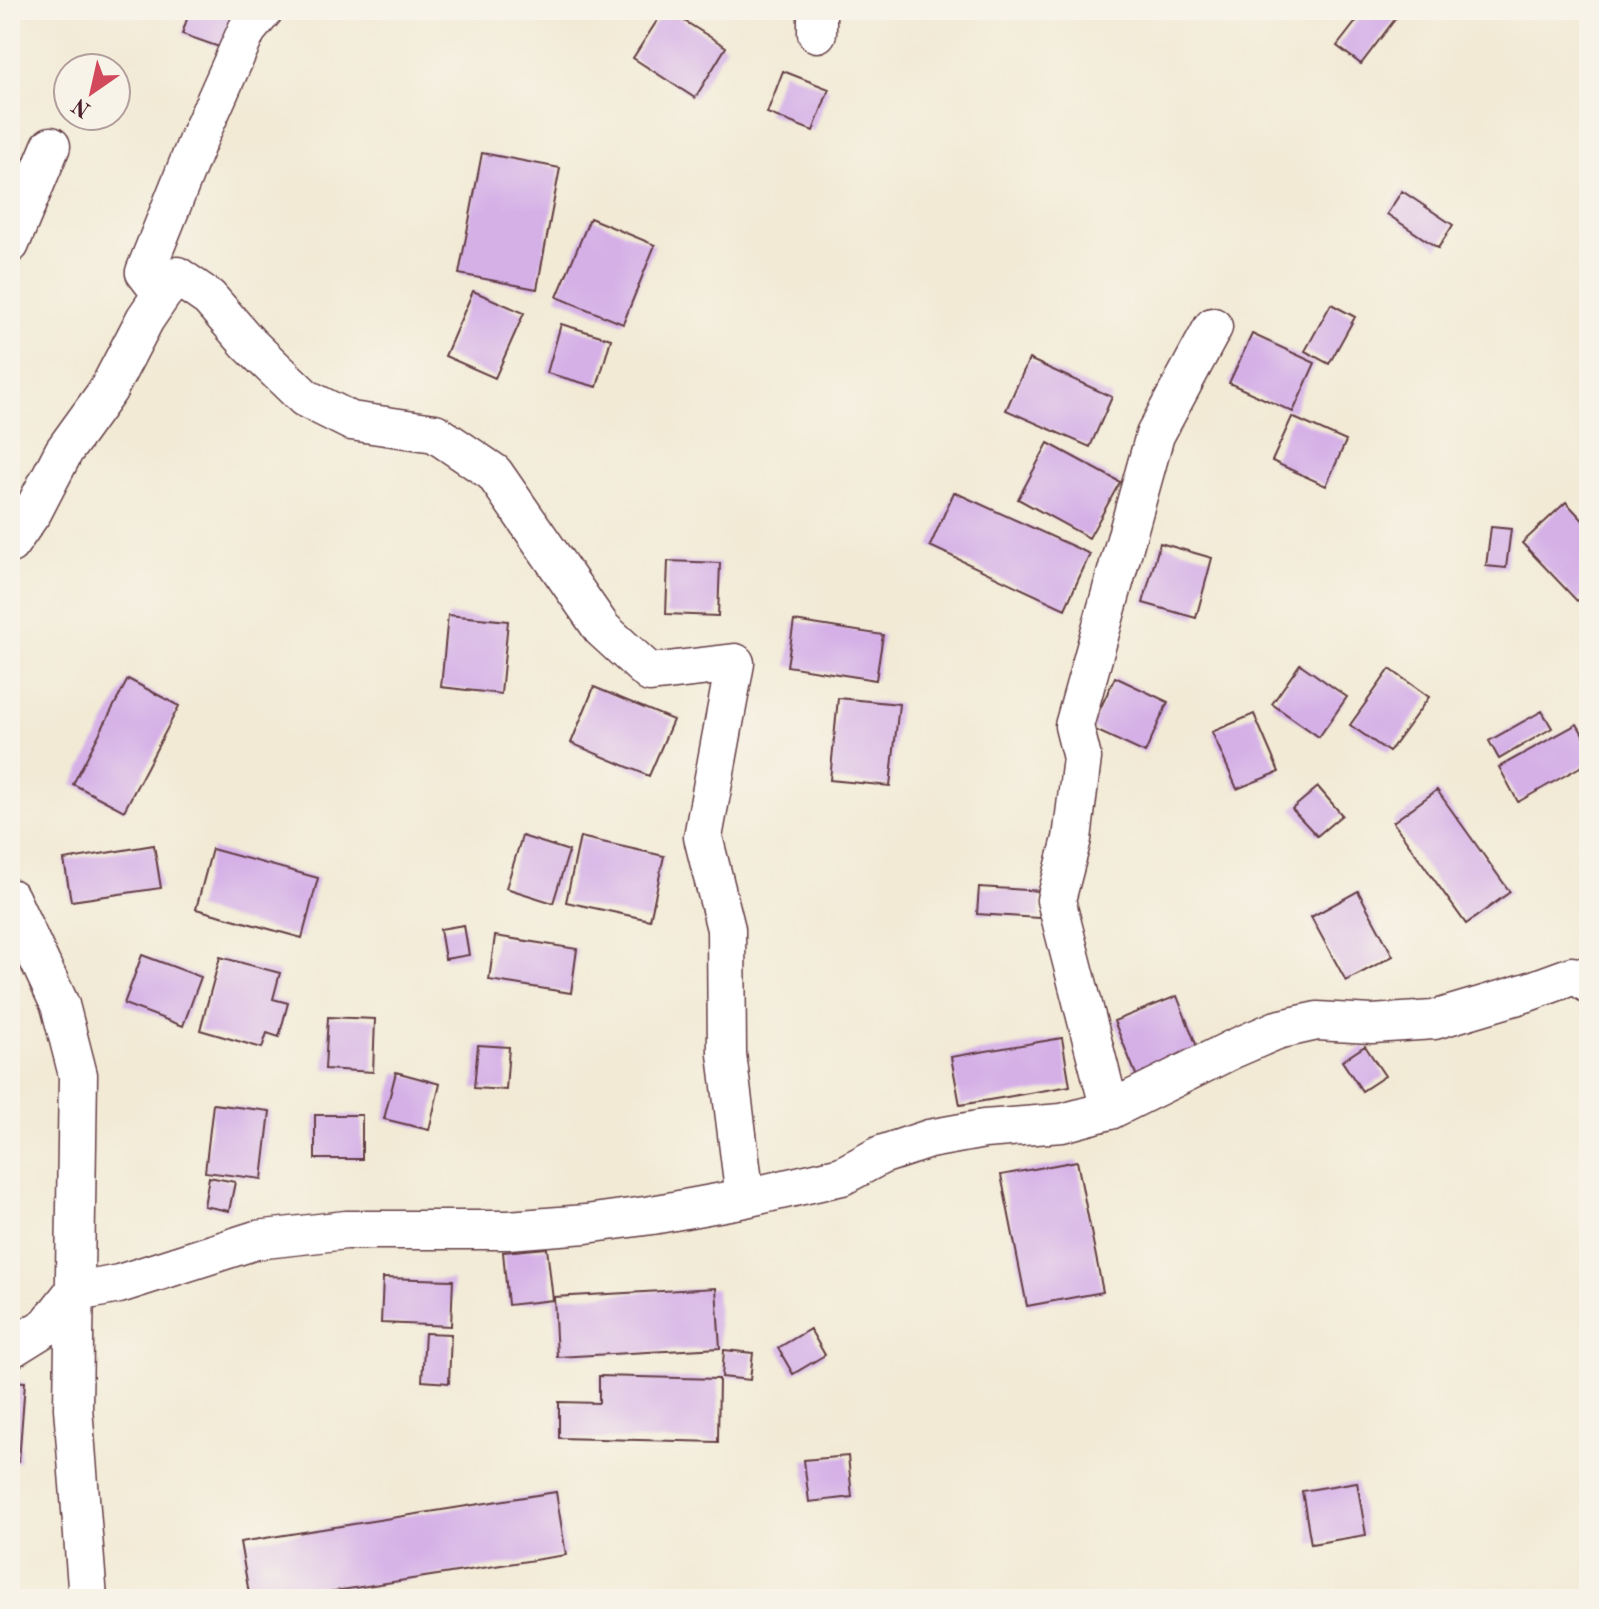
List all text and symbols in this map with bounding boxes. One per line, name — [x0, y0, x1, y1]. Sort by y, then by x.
north arrow — [52, 52, 132, 132]
text: N — [69, 93, 95, 121]

